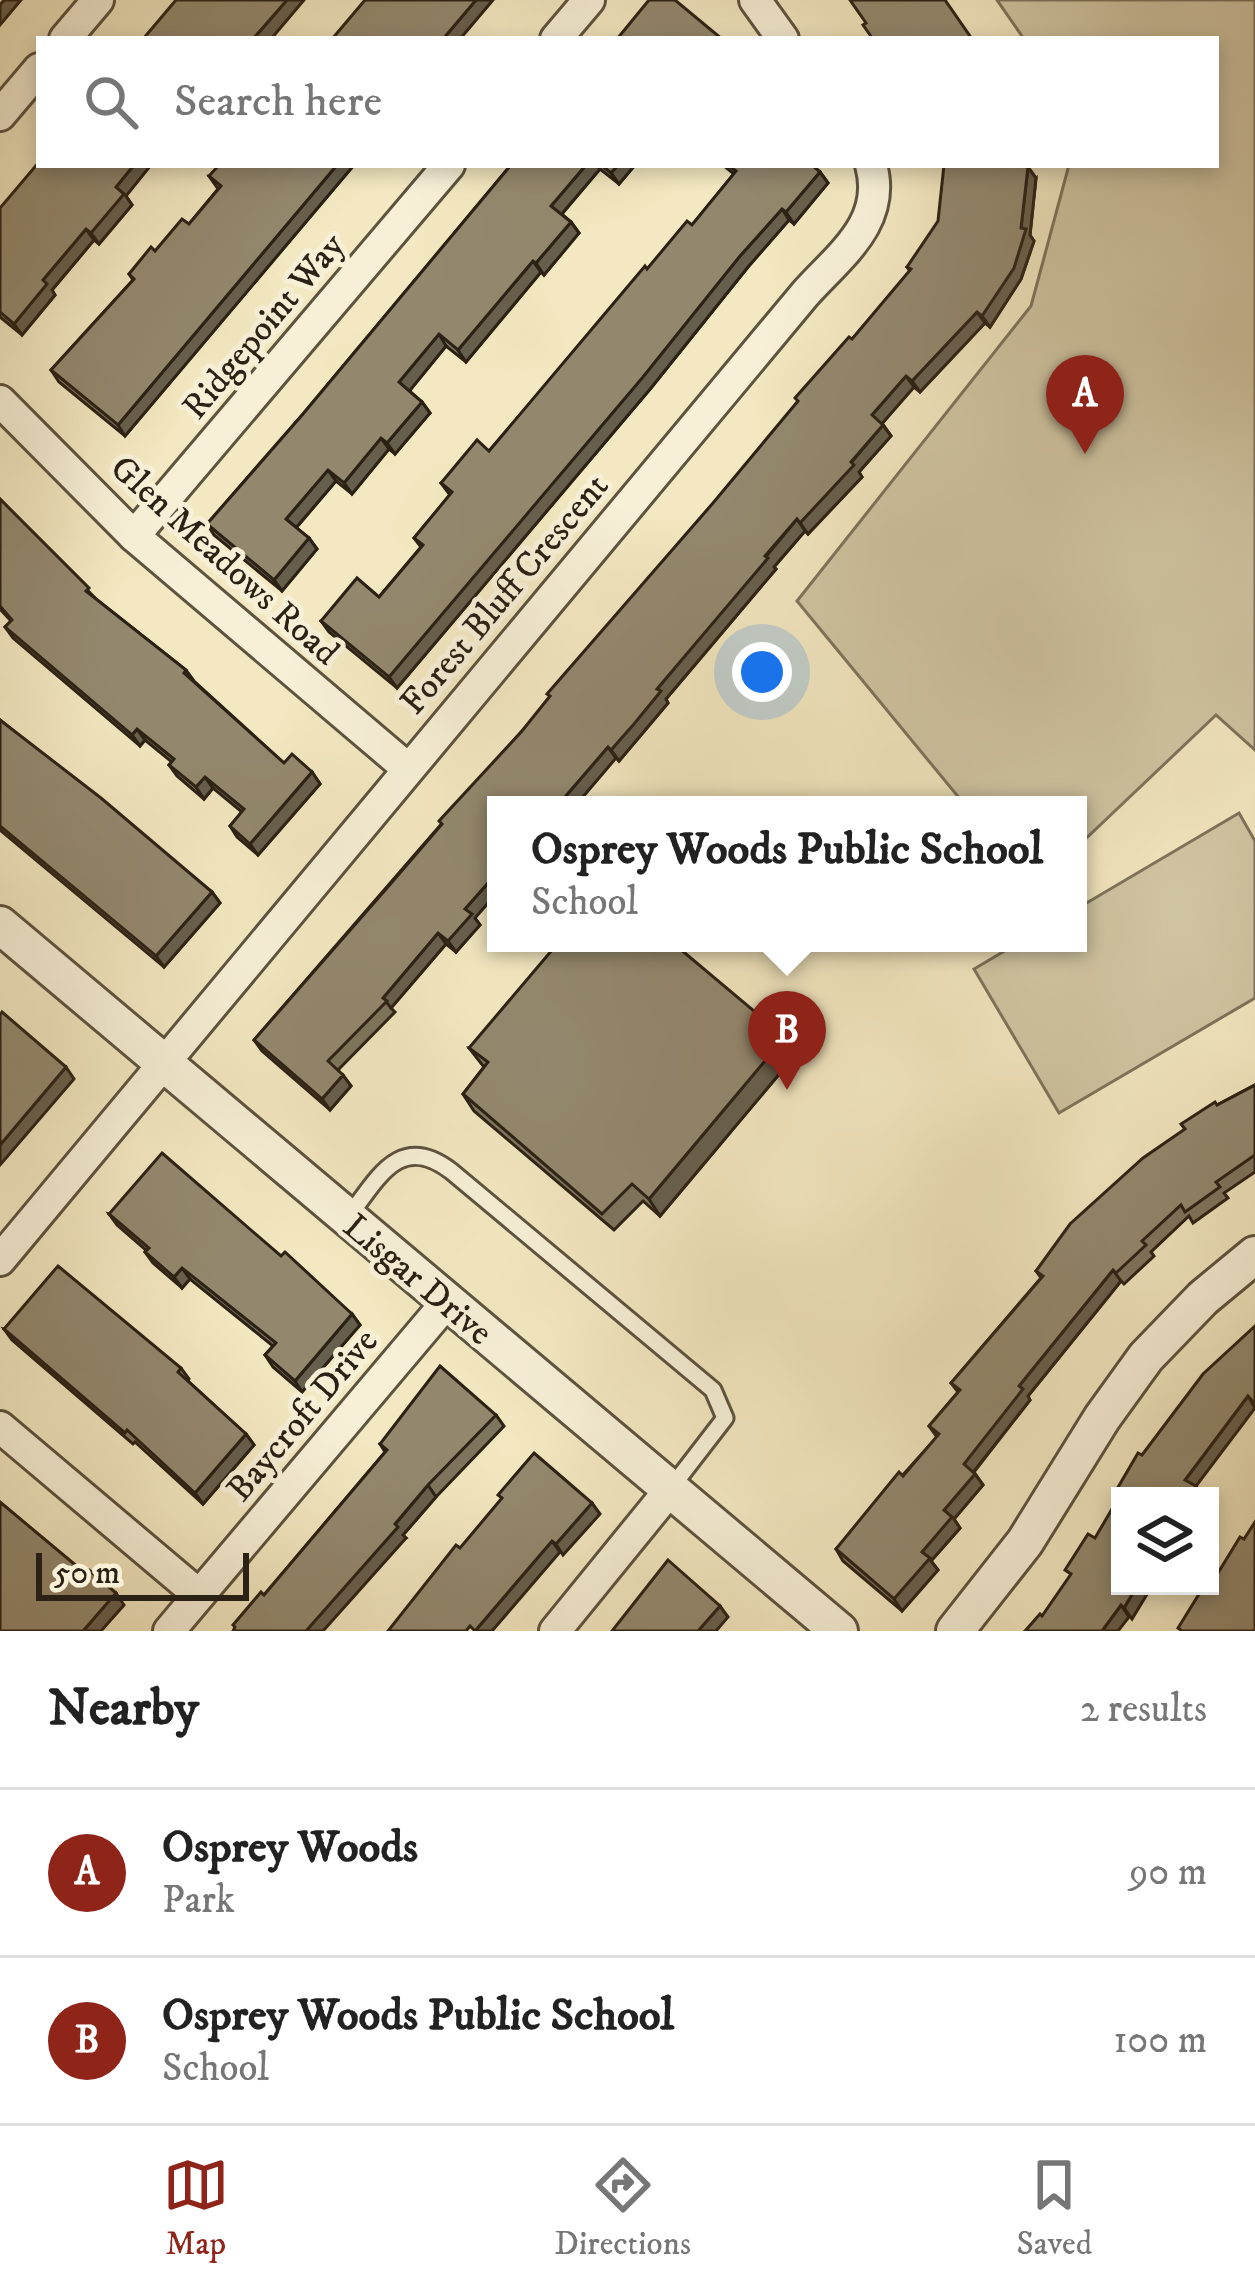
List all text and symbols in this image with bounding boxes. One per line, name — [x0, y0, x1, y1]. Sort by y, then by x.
search box — [36, 36, 1219, 168]
icon: search — [78, 69, 144, 135]
text: Search here — [174, 74, 382, 130]
street label: Ridgepoint Way — [173, 224, 355, 429]
pin: A — [1046, 355, 1124, 454]
street label: Glen Meadows Road — [101, 446, 348, 675]
street label: Forest Bluff Crescent — [391, 465, 619, 724]
your location — [732, 642, 792, 702]
popup — [487, 796, 1087, 952]
text: Osprey Woods Public School — [531, 822, 1043, 878]
text: School — [531, 878, 638, 927]
pin: B — [748, 991, 826, 1090]
street label: Lisgar Drive — [333, 1204, 501, 1355]
street label: Baycroft Drive — [218, 1320, 388, 1511]
map controls — [1111, 1487, 1219, 1595]
button: layers — [1111, 1487, 1219, 1595]
scale bar — [36, 1547, 249, 1600]
text: 50 m — [54, 1553, 120, 1594]
text: Nearby — [48, 1677, 199, 1741]
text: 2 results — [1080, 1685, 1207, 1734]
text: Osprey Woods — [162, 1820, 418, 1876]
text: A — [75, 1848, 99, 1897]
text: 90 m — [1129, 1848, 1207, 1897]
text: Park — [162, 1876, 235, 1925]
text: Osprey Woods Public School — [162, 1988, 674, 2044]
text: B — [75, 2016, 99, 2065]
text: 100 m — [1113, 2016, 1207, 2065]
text: School — [162, 2044, 269, 2093]
tab: Map — [163, 2152, 229, 2265]
tab: Directions — [554, 2152, 691, 2265]
tab: Saved — [1016, 2152, 1092, 2265]

